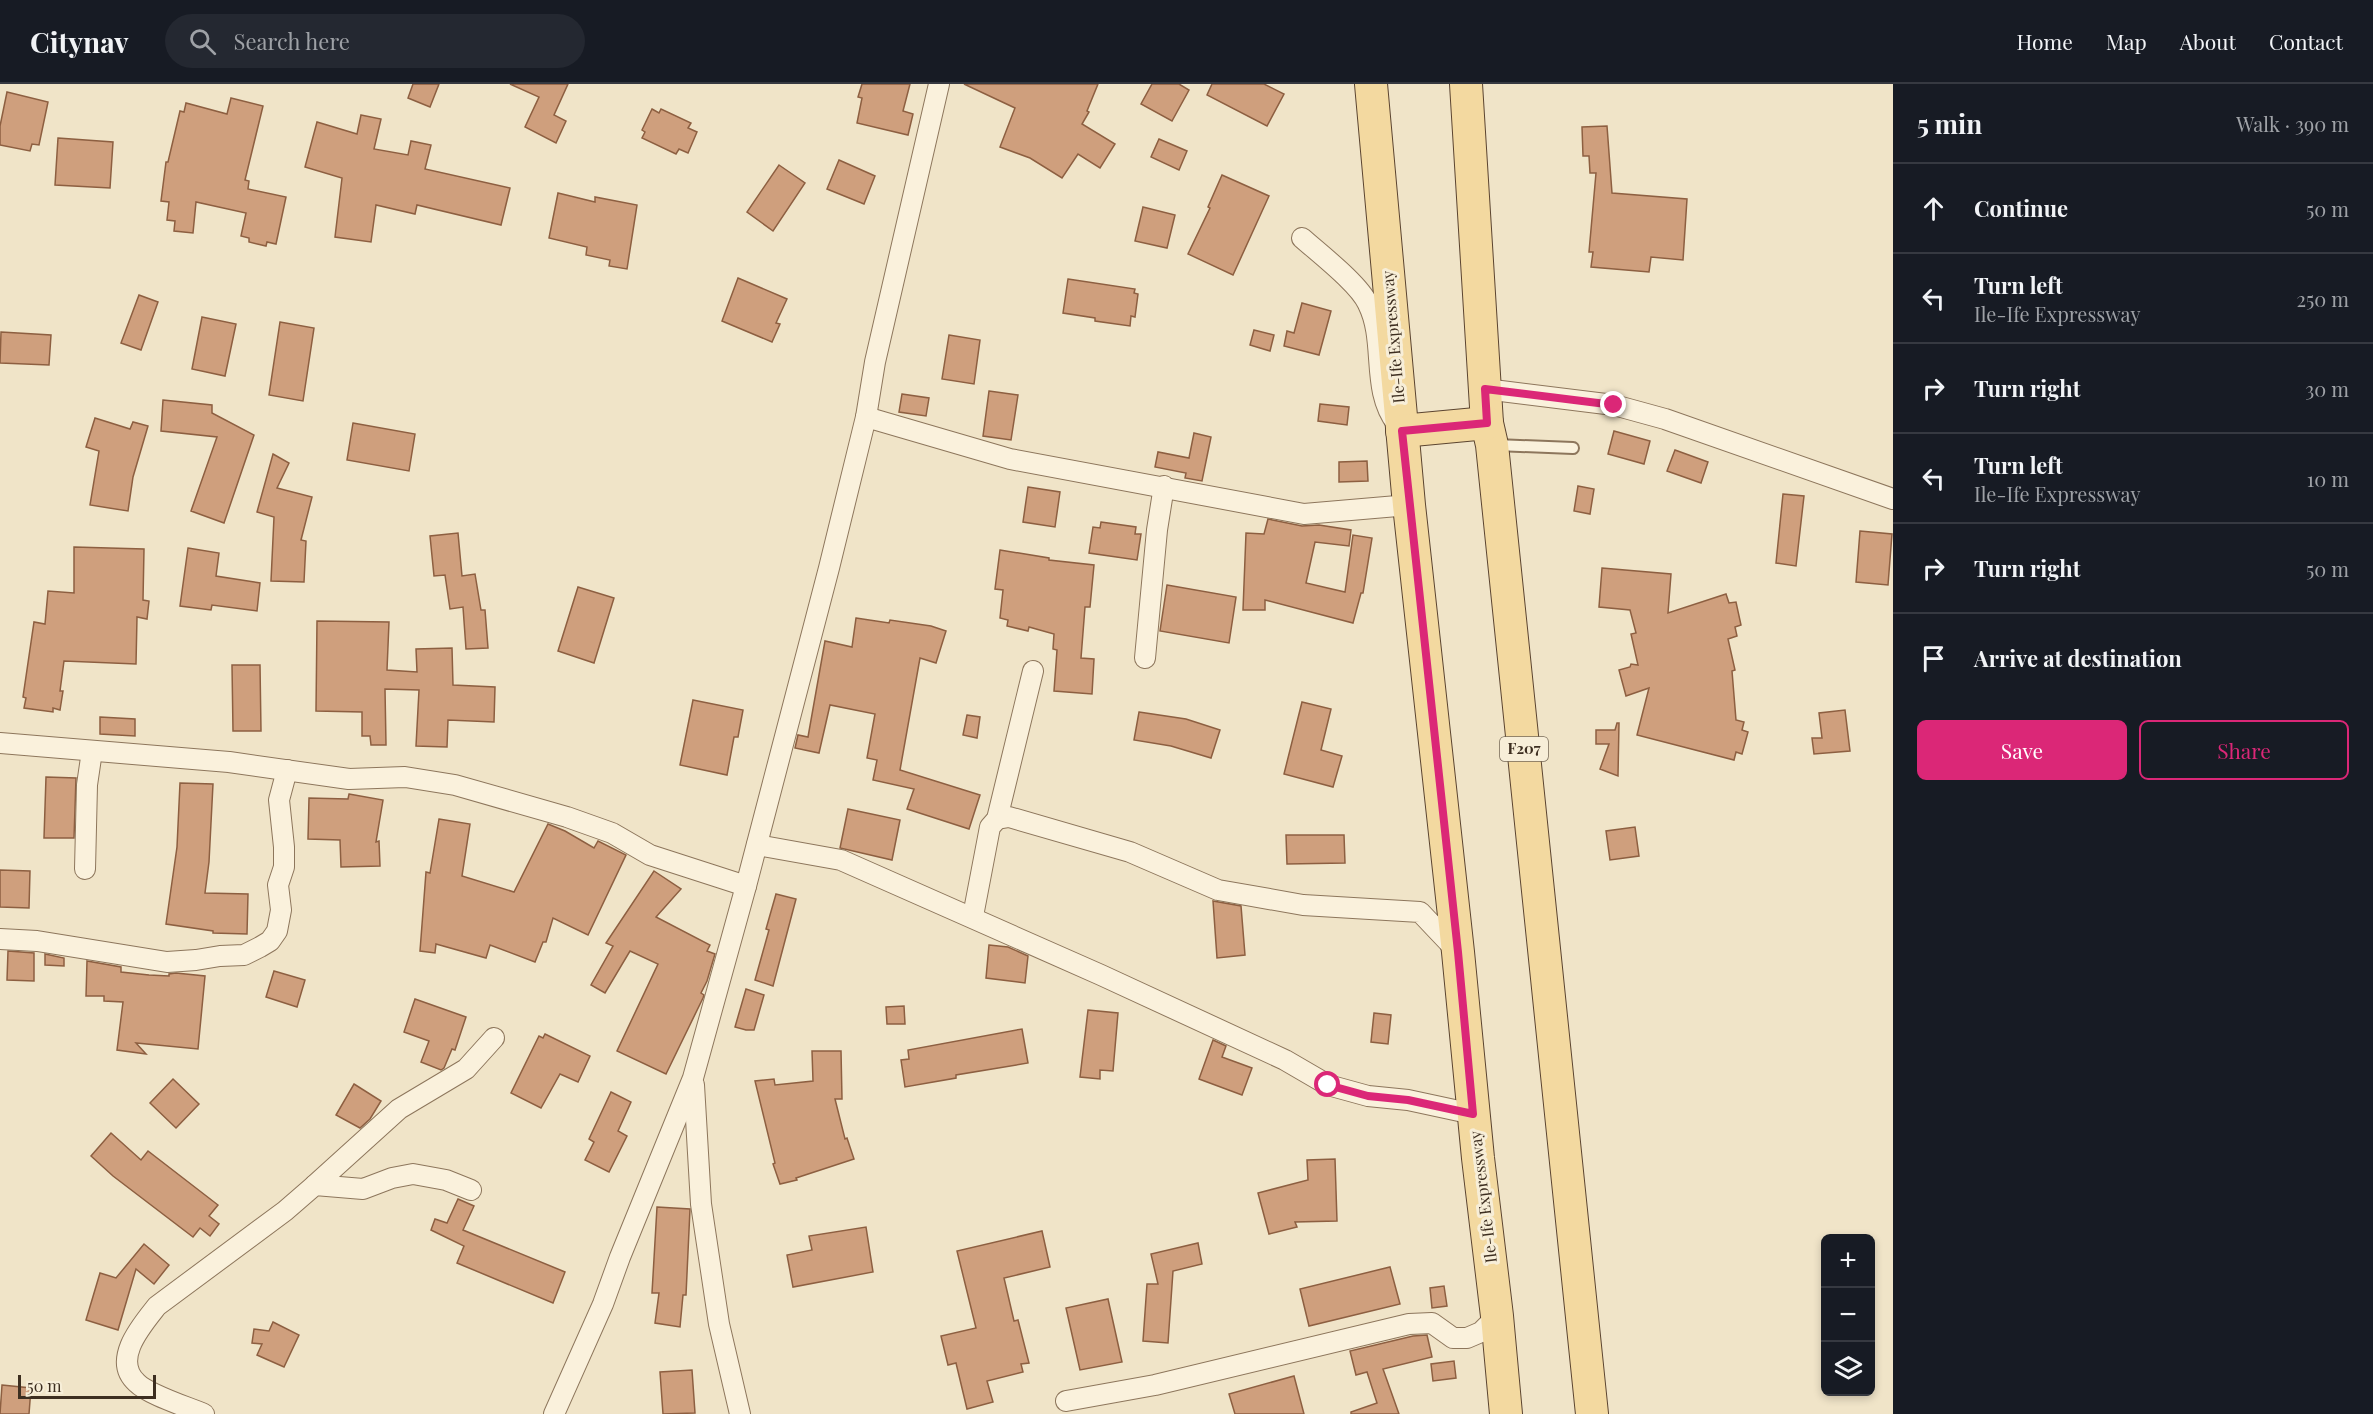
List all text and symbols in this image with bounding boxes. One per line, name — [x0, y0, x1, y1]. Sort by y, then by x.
search box — [165, 14, 585, 68]
text: Citynav — [30, 23, 129, 60]
icon: search — [186, 25, 219, 58]
text: Search here — [234, 26, 350, 56]
text: Home — [2017, 27, 2073, 55]
text: Map — [2106, 27, 2147, 55]
text: About — [2180, 27, 2236, 55]
text: Contact — [2269, 27, 2343, 55]
text: 5 min — [1917, 106, 1982, 141]
text: Walk · 390 m — [2236, 110, 2349, 137]
icon: ahead — [1917, 192, 1950, 225]
text: Continue — [1974, 193, 2068, 223]
text: 50 m — [2306, 195, 2349, 222]
street label: Ile-Ife Expressway — [1376, 270, 1409, 404]
text: Turn left — [1974, 270, 2063, 300]
icon: left — [1917, 282, 1950, 315]
text: 250 m — [2296, 285, 2349, 312]
text: Ile-Ife Expressway — [1974, 300, 2140, 327]
icon: right — [1917, 372, 1950, 405]
text: Turn right — [1974, 373, 2080, 403]
text: 30 m — [2305, 375, 2349, 402]
route end — [1600, 391, 1626, 417]
text: Turn left — [1974, 450, 2063, 480]
icon: left — [1917, 462, 1950, 495]
text: 10 m — [2307, 465, 2349, 492]
text: Ile-Ife Expressway — [1974, 480, 2140, 507]
icon: right — [1917, 552, 1950, 585]
text: Turn right — [1974, 553, 2080, 583]
text: 50 m — [2306, 555, 2349, 582]
icon: arrive — [1917, 642, 1950, 675]
text: Arrive at destination — [1974, 643, 2182, 673]
button: Save — [1917, 720, 2127, 780]
button: Share — [2139, 720, 2349, 780]
road number: F207 — [1500, 737, 1548, 761]
route start — [1314, 1071, 1340, 1097]
street label: Ile-Ife Expressway — [1464, 1130, 1501, 1264]
map controls — [1821, 1234, 1875, 1396]
button: + — [1821, 1234, 1875, 1288]
button: − — [1821, 1288, 1875, 1342]
button: layers — [1821, 1342, 1875, 1396]
scale bar — [18, 1372, 156, 1400]
text: 50 m — [27, 1375, 61, 1396]

